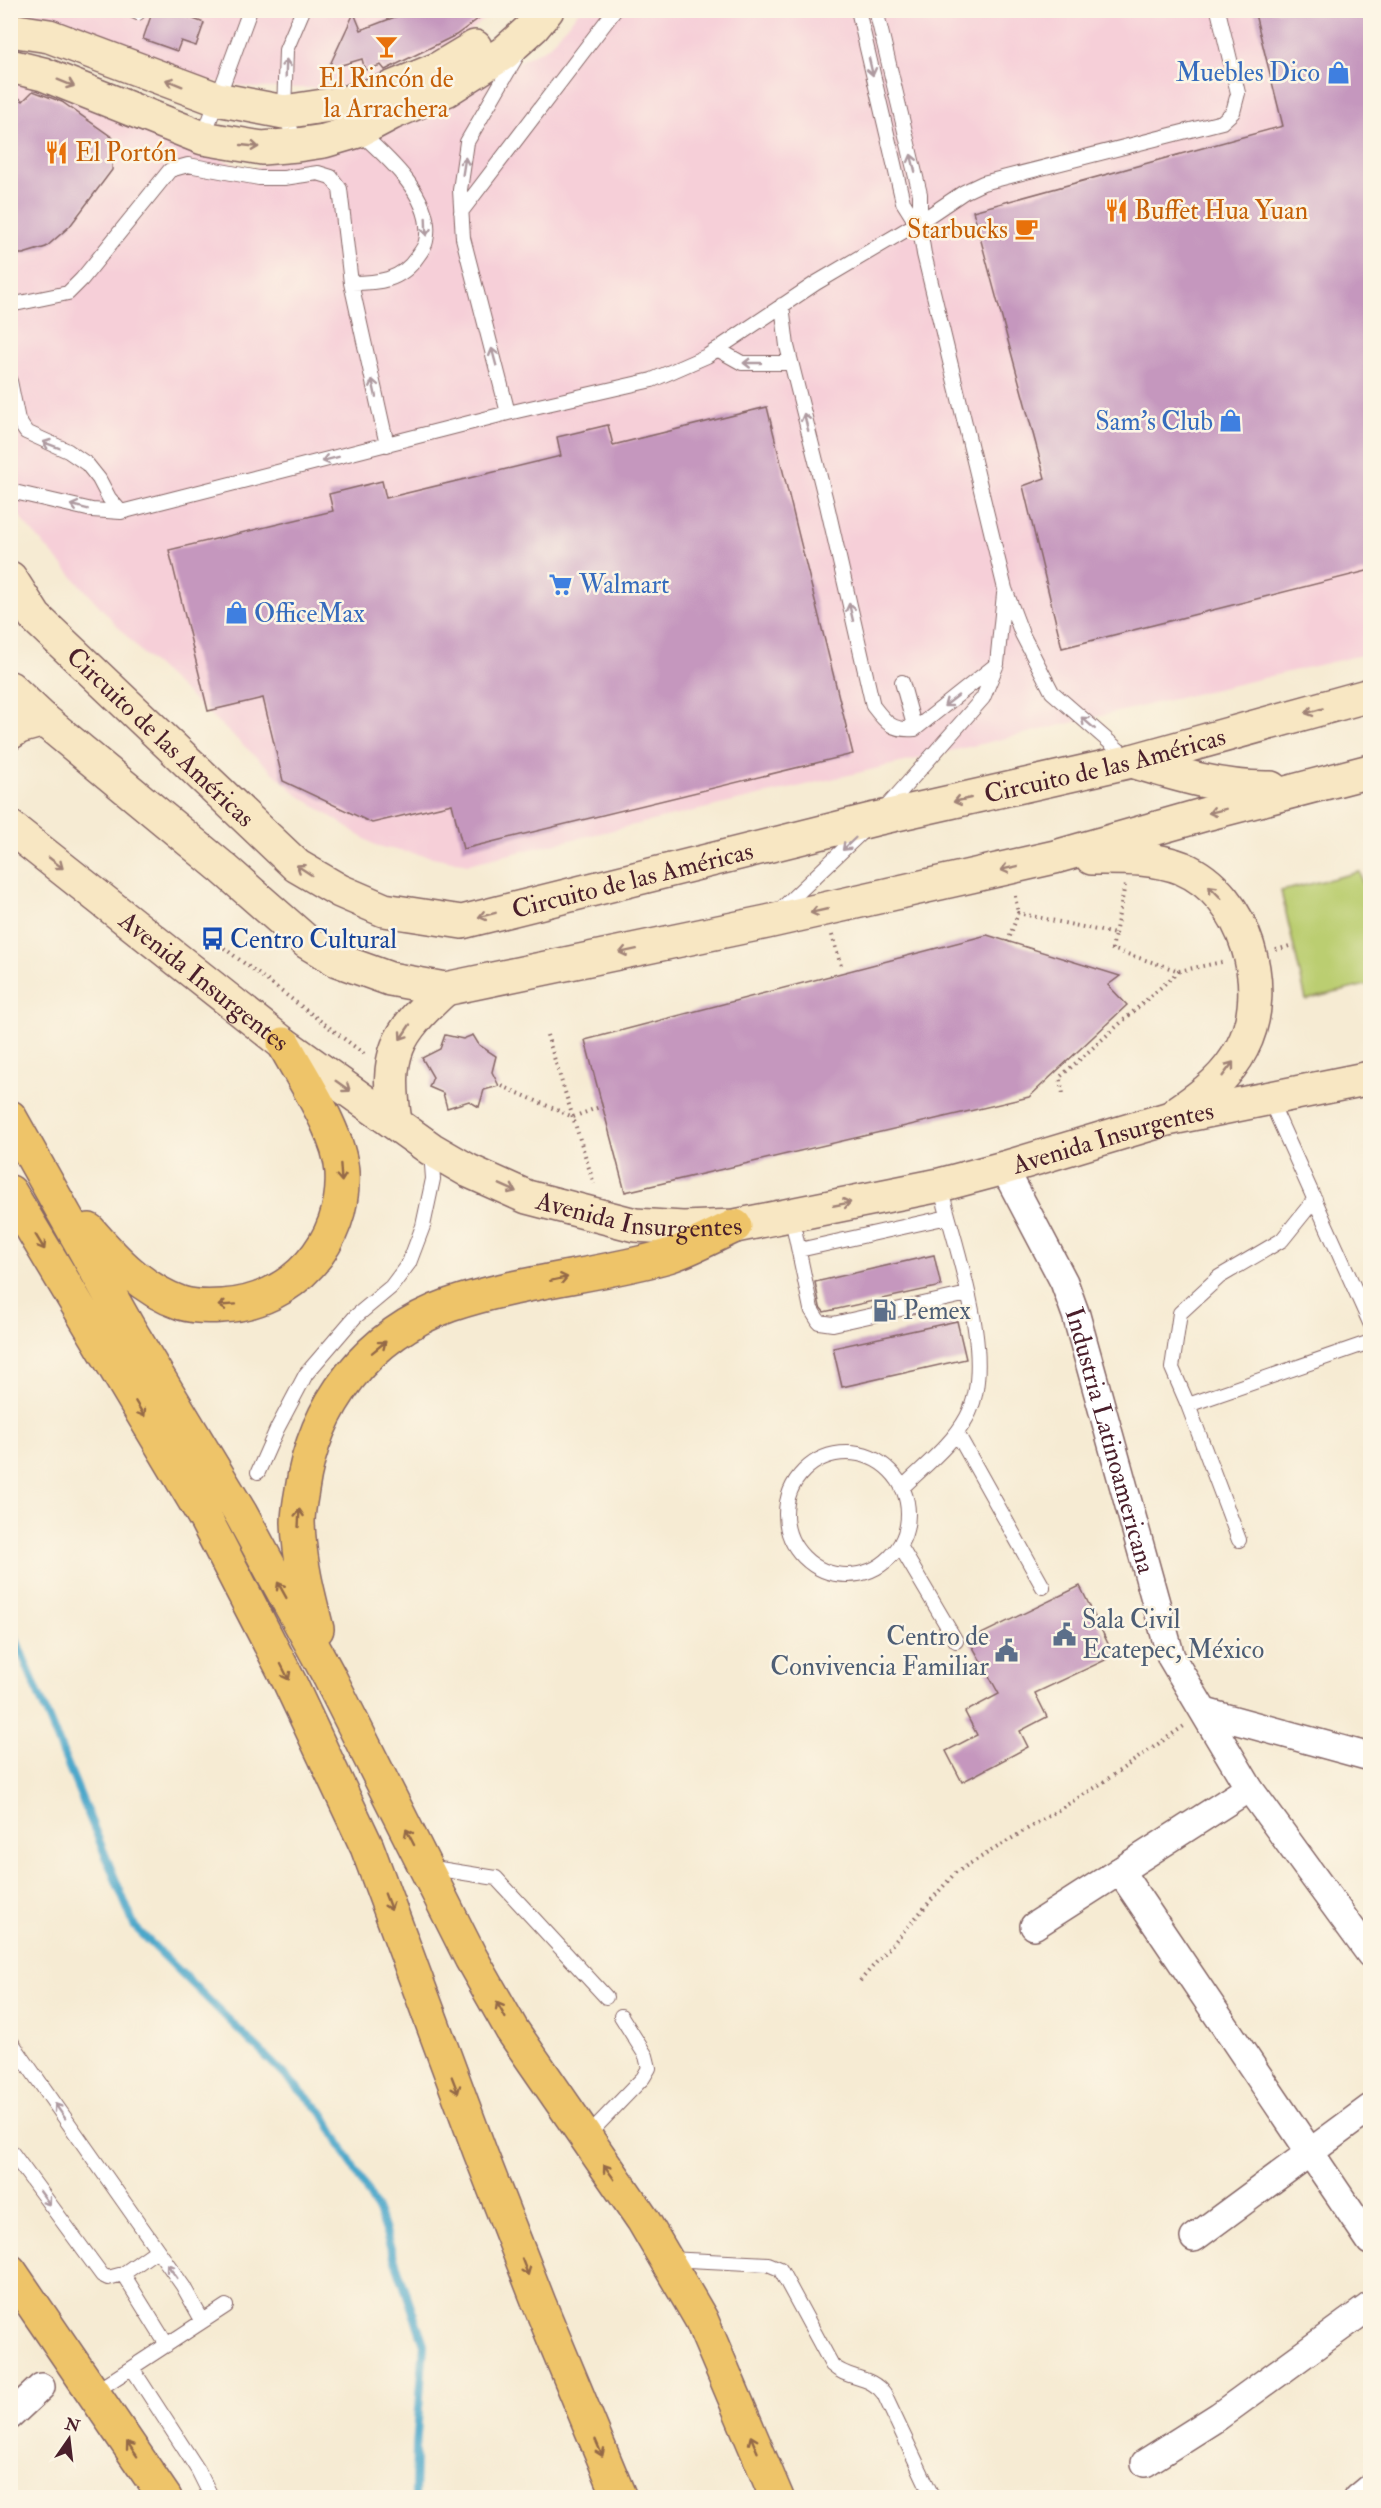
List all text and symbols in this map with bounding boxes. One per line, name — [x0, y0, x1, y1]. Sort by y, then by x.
bar icon: El Rincón de la Arrachera — [373, 34, 399, 60]
place label: Muebles Dico — [1176, 57, 1320, 89]
one-way arrow — [866, 58, 878, 77]
one-way arrow — [280, 59, 291, 79]
shop icon: Muebles Dico — [1325, 59, 1351, 85]
place label: El Rincón de la Arrachera — [318, 63, 454, 125]
one-way arrow — [165, 77, 184, 88]
one-way arrow — [56, 78, 75, 89]
place label: El Portón — [75, 137, 177, 169]
restaurant icon: El Portón — [44, 139, 70, 165]
one-way arrow — [239, 141, 259, 152]
one-way arrow — [907, 154, 919, 173]
one-way arrow — [458, 157, 469, 176]
place label: Buffet Hua Yuan — [1134, 195, 1308, 227]
restaurant icon: Buffet Hua Yuan — [1103, 197, 1129, 223]
place label: Starbucks — [907, 214, 1008, 246]
cafe icon: Starbucks — [1013, 216, 1039, 242]
one-way arrow — [421, 217, 432, 237]
one-way arrow — [487, 347, 499, 366]
one-way arrow — [743, 357, 763, 369]
one-way arrow — [368, 378, 380, 397]
place label: Sam's Club — [1095, 406, 1213, 438]
shop icon: Sam's Club — [1218, 408, 1244, 434]
one-way arrow — [800, 413, 812, 432]
one-way arrow — [42, 438, 61, 449]
one-way arrow — [321, 454, 340, 466]
one-way arrow — [70, 501, 89, 513]
place label: Walmart — [578, 569, 670, 601]
supermarket icon: Walmart — [548, 571, 574, 597]
place label: OfficeMax — [254, 598, 365, 630]
shop icon: OfficeMax — [223, 600, 249, 626]
one-way arrow — [845, 602, 857, 621]
street label: Circuito de las Américas — [59, 641, 261, 834]
one-way arrow — [943, 694, 959, 707]
one-way arrow — [1305, 706, 1324, 717]
one-way arrow — [1081, 716, 1096, 730]
street label: Circuito de las Américas — [981, 721, 1229, 811]
one-way arrow — [953, 794, 972, 806]
one-way arrow — [1208, 806, 1227, 817]
street label: Circuito de las Américas — [509, 835, 757, 926]
one-way arrow — [842, 837, 857, 851]
one-way arrow — [48, 857, 64, 870]
one-way arrow — [296, 863, 313, 875]
one-way arrow — [1000, 863, 1019, 874]
one-way arrow — [1208, 885, 1222, 900]
street label: Avenida Insurgentes — [112, 904, 295, 1059]
one-way arrow — [809, 905, 828, 917]
one-way arrow — [478, 910, 497, 922]
place label: Centro Cultural — [230, 924, 397, 956]
bus stop icon: Centro Cultural — [199, 926, 225, 952]
one-way arrow — [619, 946, 638, 957]
one-way arrow — [399, 1023, 411, 1040]
one-way arrow — [1221, 1062, 1234, 1078]
one-way arrow — [335, 1080, 351, 1092]
street label: Avenida Insurgentes — [1008, 1095, 1217, 1182]
one-way arrow — [336, 1163, 347, 1183]
one-way arrow — [499, 1184, 517, 1195]
street label: Avenida Insurgentes — [532, 1185, 745, 1245]
one-way arrow — [832, 1198, 852, 1209]
one-way arrow — [35, 1233, 47, 1250]
one-way arrow — [549, 1273, 568, 1284]
place label: Pemex — [903, 1295, 971, 1327]
fuel station icon: Pemex — [872, 1297, 898, 1323]
one-way arrow — [218, 1300, 237, 1311]
street label: Industria Latinoamericana — [1058, 1303, 1162, 1577]
one-way arrow — [371, 1340, 386, 1354]
one-way arrow — [135, 1400, 147, 1417]
one-way arrow — [293, 1508, 304, 1528]
one-way arrow — [276, 1581, 287, 1599]
place label: Sala Civil Ecatepec, México — [1082, 1604, 1264, 1667]
place label: Centro de Convivencia Familiar — [770, 1621, 989, 1683]
public building icon: Sala Civil Ecatepec, México — [1051, 1621, 1077, 1647]
public building icon: Centro de Convivencia Familiar — [994, 1638, 1020, 1664]
one-way arrow — [279, 1663, 291, 1681]
one-way arrow — [404, 1829, 416, 1847]
one-way arrow — [384, 1892, 395, 1911]
one-way arrow — [494, 2002, 506, 2019]
one-way arrow — [450, 2076, 461, 2094]
one-way arrow — [54, 2103, 66, 2120]
one-way arrow — [603, 2164, 615, 2180]
one-way arrow — [38, 2190, 51, 2206]
one-way arrow — [520, 2257, 531, 2276]
one-way arrow — [165, 2263, 178, 2279]
north arrow — [39, 2409, 99, 2469]
text: N — [62, 2414, 82, 2437]
one-way arrow — [748, 2435, 760, 2453]
one-way arrow — [594, 2438, 605, 2456]
one-way arrow — [126, 2442, 138, 2458]

